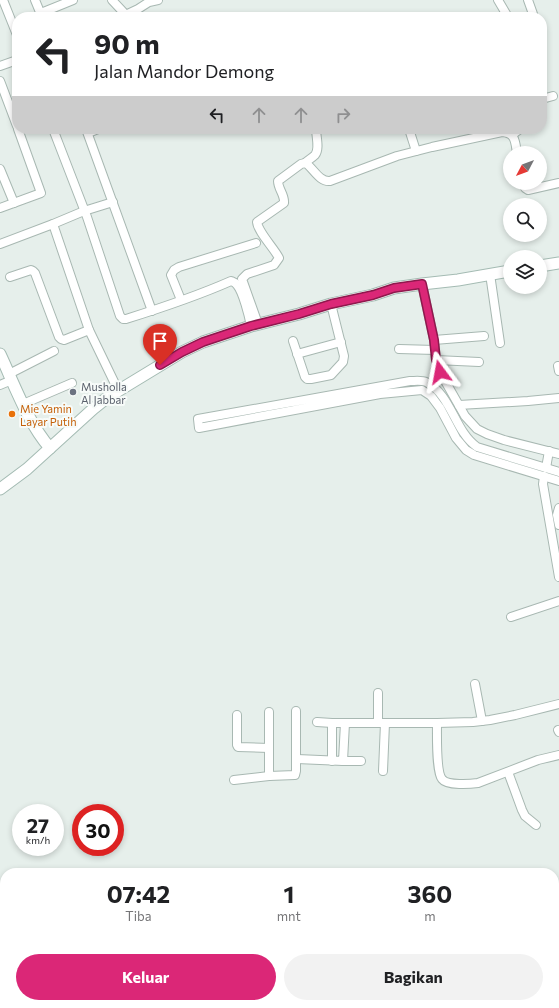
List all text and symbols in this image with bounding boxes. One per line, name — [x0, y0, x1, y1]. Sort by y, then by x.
text: 90 m — [94, 26, 160, 60]
icon: left — [28, 28, 80, 80]
text: Jalan Mandor Demong — [94, 60, 274, 82]
icon: left — [206, 104, 228, 126]
icon: ahead — [248, 104, 270, 126]
icon: ahead — [290, 104, 312, 126]
icon: right — [332, 104, 354, 126]
north arrow — [503, 146, 547, 190]
map controls — [503, 146, 547, 294]
button: search — [503, 198, 547, 242]
button: layers — [503, 250, 547, 294]
pin — [143, 324, 177, 365]
icon: arrive — [149, 330, 171, 352]
position arrow — [419, 351, 461, 393]
place label: Musholla Al Jabbar — [81, 380, 127, 407]
marker: Musholla Al Jabbar — [68, 387, 78, 397]
place label: Mie Yamin Layar Putih — [20, 402, 76, 428]
marker: Mie Yamin Layar Putih — [7, 409, 17, 419]
speed limit sign: 30 — [72, 804, 124, 856]
text: 27 — [27, 813, 49, 837]
text: km/h — [26, 834, 50, 846]
text: 07:42 — [107, 879, 170, 908]
text: 1 — [283, 879, 294, 908]
text: 360 — [408, 879, 452, 908]
text: Tiba — [125, 908, 151, 924]
text: mnt — [277, 908, 301, 924]
text: m — [424, 908, 436, 924]
button: Keluar — [16, 954, 276, 1000]
button: Bagikan — [284, 954, 543, 1000]

